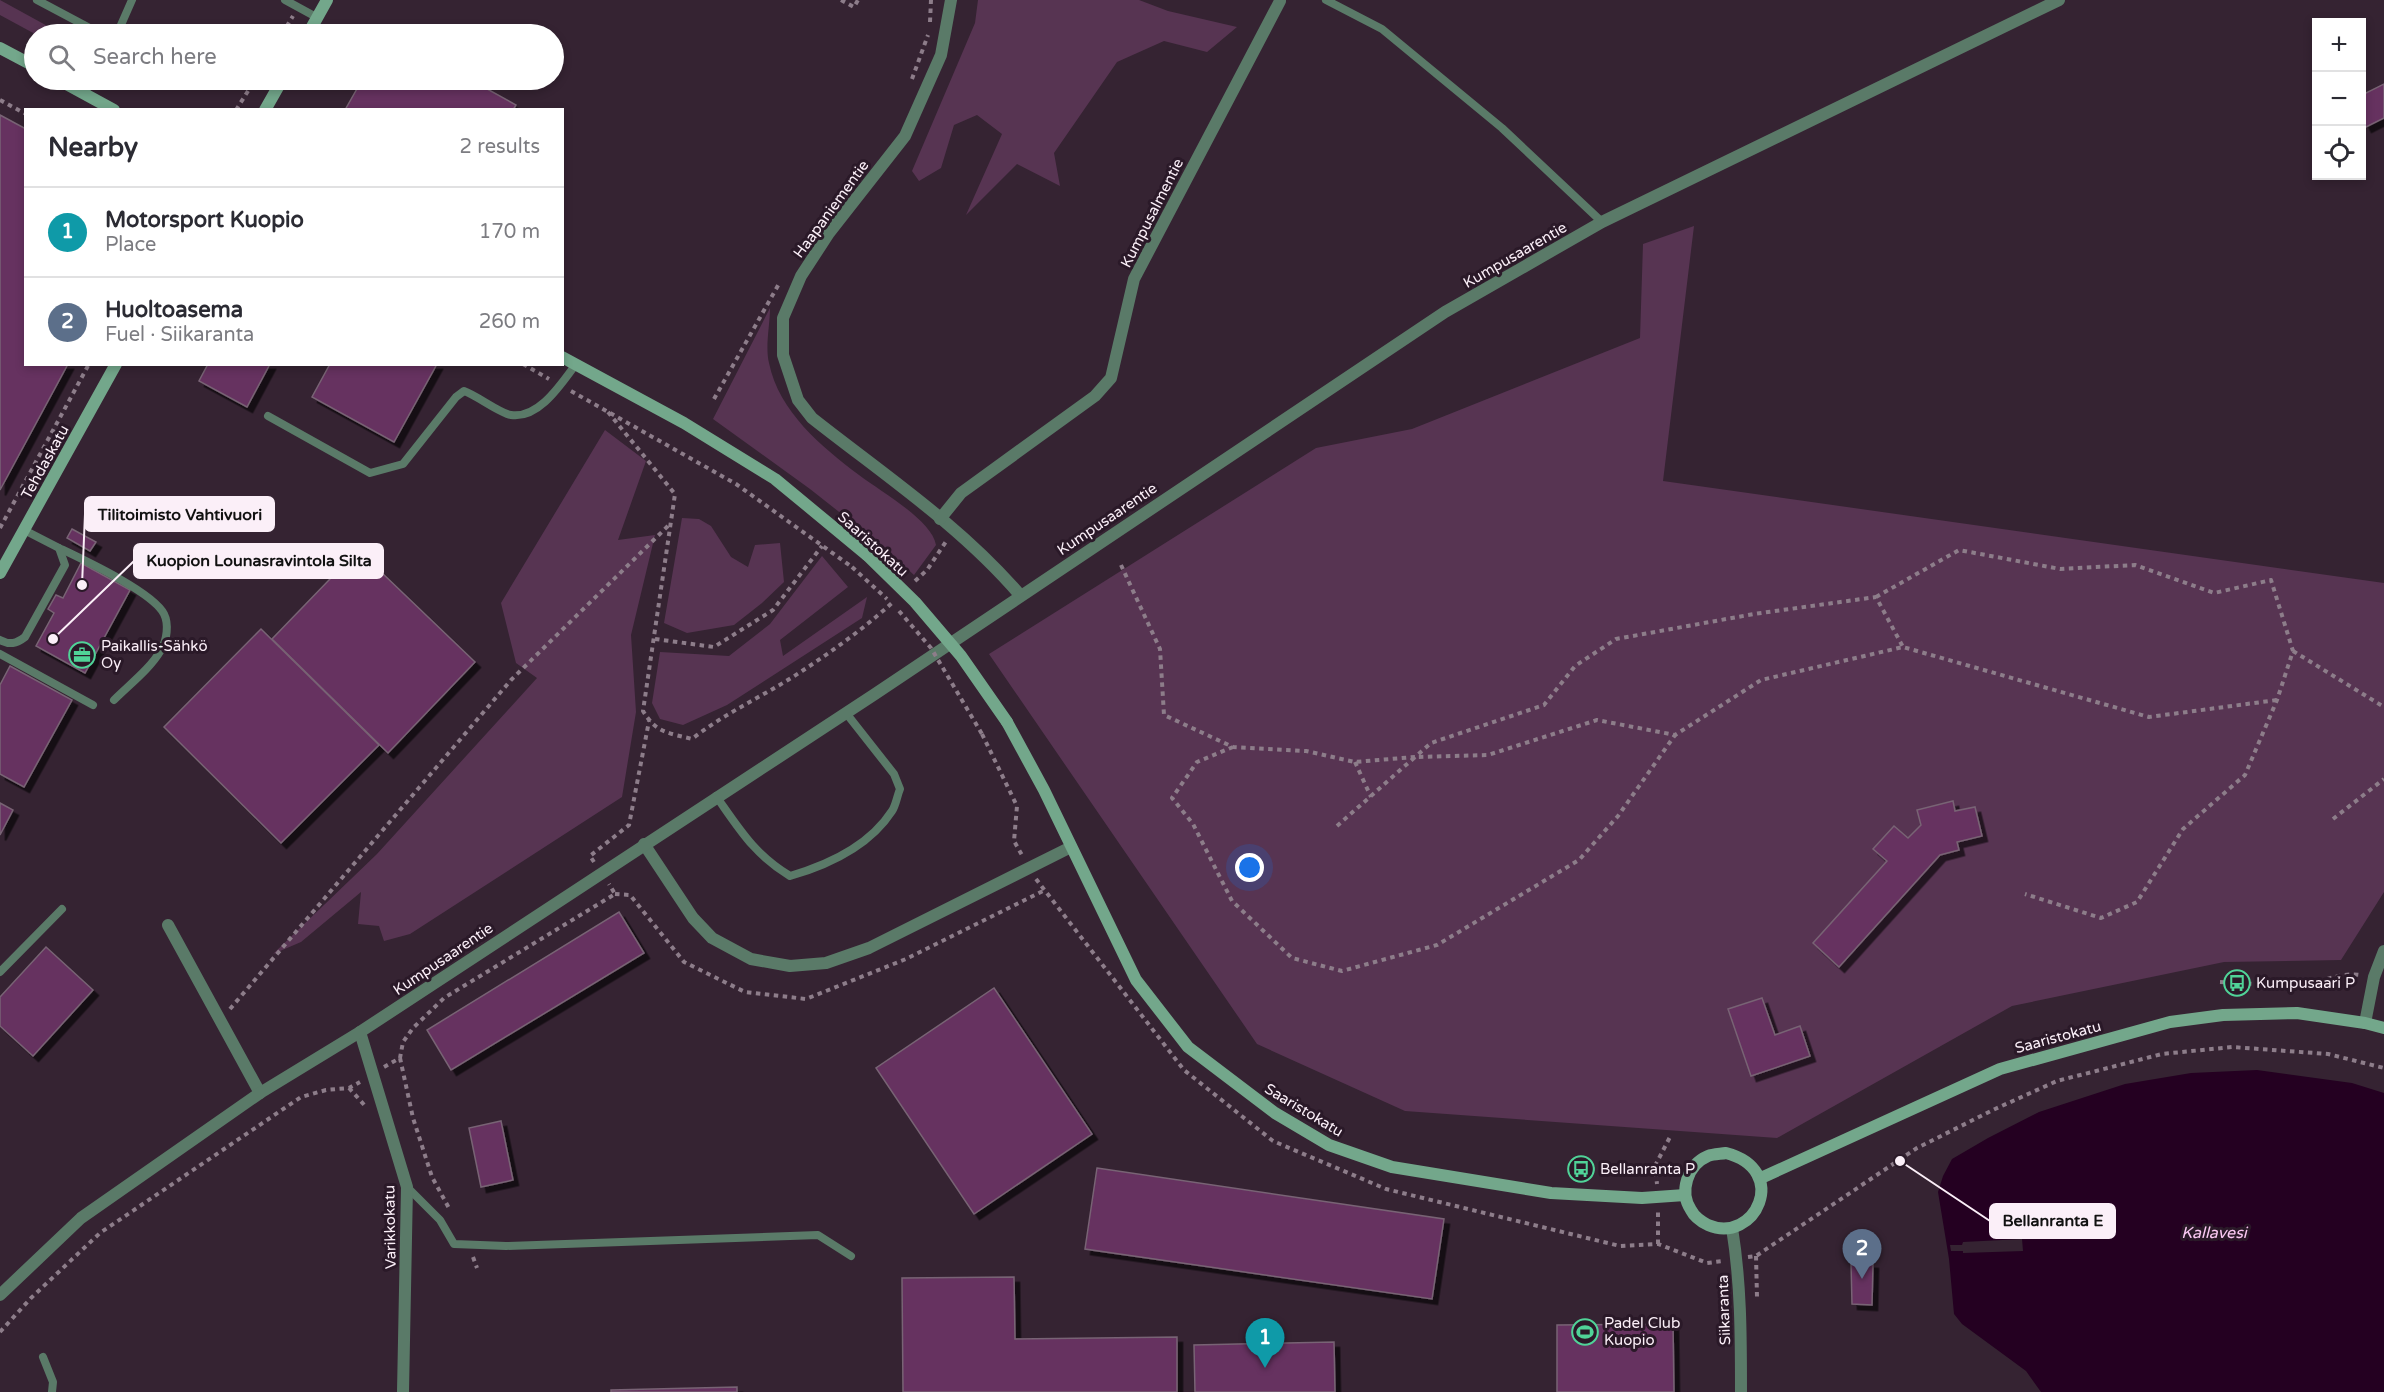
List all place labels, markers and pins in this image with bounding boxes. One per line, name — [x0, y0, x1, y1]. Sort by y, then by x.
callout: Tilitoimisto Vahtivuori — [85, 497, 274, 531]
callout: Kuopion Lounasravintola Silta — [134, 544, 383, 578]
place label: Paikallis-Sähkö Oy — [101, 637, 208, 672]
office icon: Paikallis-Sähkö Oy — [67, 640, 97, 670]
bus stop icon: Kumpusaari P — [2222, 968, 2252, 998]
place label: Kumpusaari P — [2256, 974, 2355, 992]
bus stop icon: Bellanranta P — [1566, 1154, 1596, 1184]
place label: Bellanranta P — [1600, 1160, 1695, 1178]
callout: Bellanranta E — [1990, 1204, 2115, 1238]
pin: 2 — [1842, 1230, 1882, 1279]
place label: Padel Club Kuopio — [1604, 1314, 1680, 1349]
sports icon: Padel Club Kuopio — [1570, 1317, 1600, 1347]
pin: 1 — [1246, 1318, 1284, 1368]

